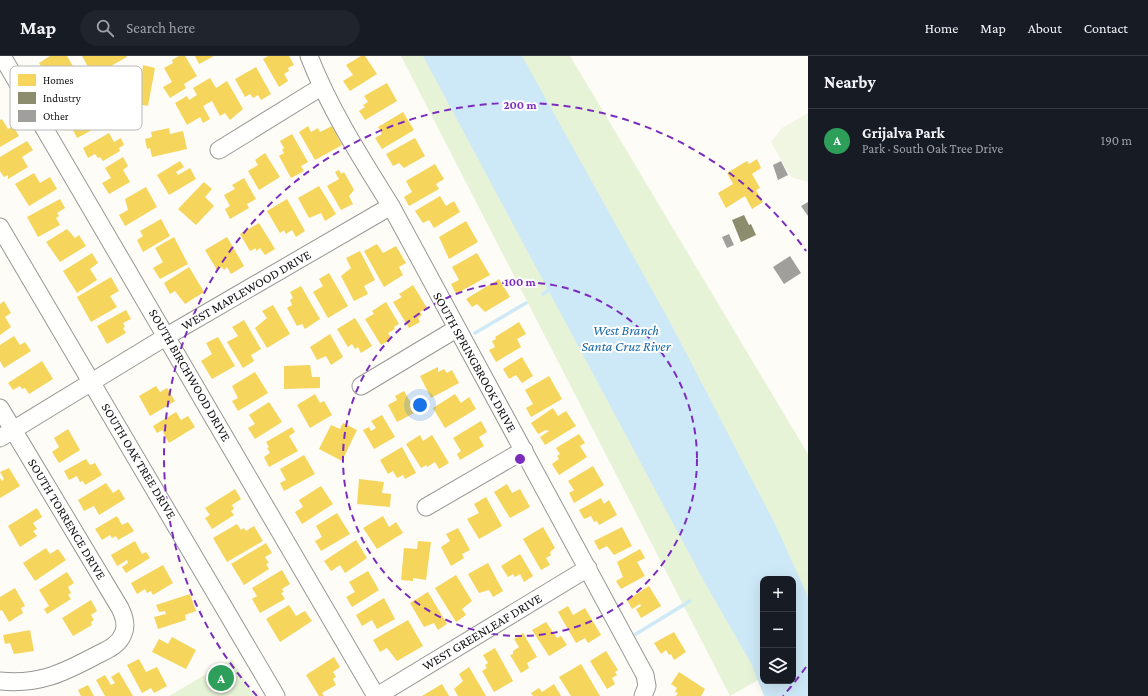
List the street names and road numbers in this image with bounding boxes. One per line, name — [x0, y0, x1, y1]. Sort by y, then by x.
street label: WEST MAPLEWOOD DRIVE — [179, 247, 313, 333]
street label: SOUTH SPRINGBROOK DRIVE — [430, 289, 520, 435]
street label: SOUTH BIRCHWOOD DRIVE — [146, 306, 234, 444]
street label: SOUTH OAK TREE DRIVE — [98, 400, 180, 522]
street label: SOUTH TORRENCE DRIVE — [25, 456, 109, 582]
street label: WEST GREENLEAF DRIVE — [420, 590, 544, 674]

